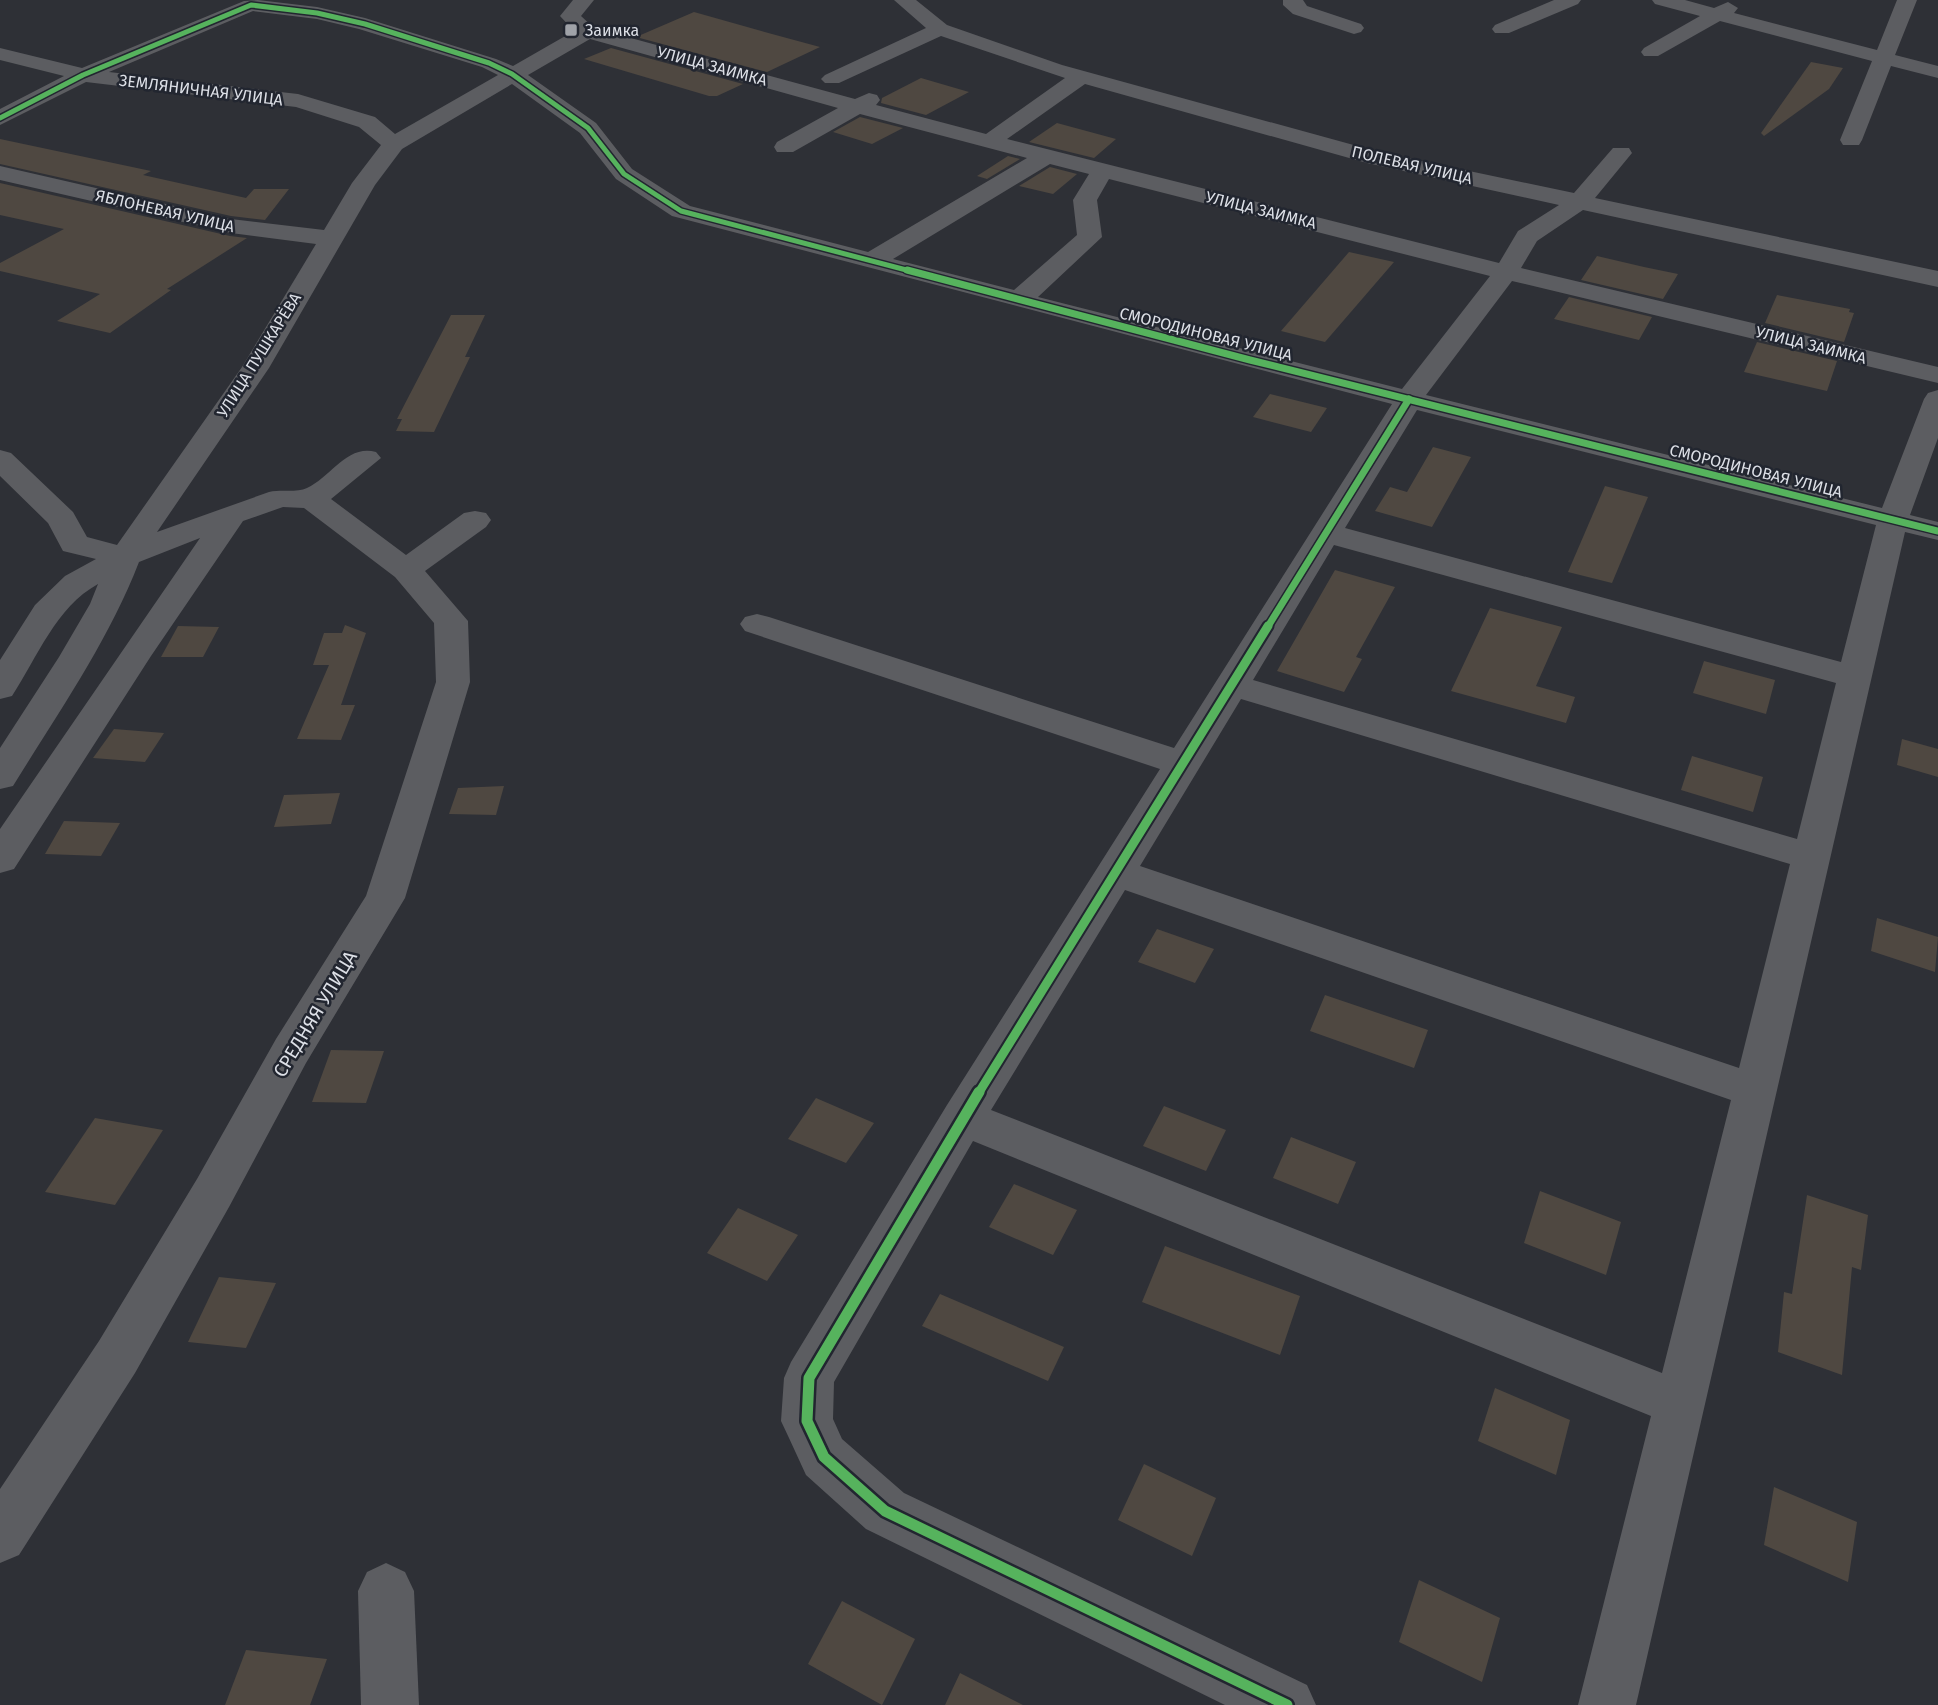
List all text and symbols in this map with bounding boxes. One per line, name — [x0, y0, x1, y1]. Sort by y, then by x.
place label: Заимка — [585, 21, 639, 40]
marker: Заимка — [563, 22, 579, 38]
street label: УЛИЦА ЗАИМКА — [655, 42, 770, 90]
street label: ЗЕМЛЯНИЧНАЯ УЛИЦА — [118, 71, 285, 110]
street label: ПОЛЕВАЯ УЛИЦА — [1350, 142, 1475, 188]
street label: ЯБЛОНЕВАЯ УЛИЦА — [94, 186, 237, 236]
street label: УЛИЦА ЗАИМКА — [1204, 187, 1319, 233]
street label: УЛИЦА ПУШКАРЁВА — [213, 288, 305, 421]
street label: СМОРОДИНОВАЯ УЛИЦА — [1118, 303, 1295, 365]
street label: УЛИЦА ЗАИМКА — [1754, 322, 1869, 368]
street label: СМОРОДИНОВАЯ УЛИЦА — [1668, 440, 1845, 502]
street label: СРЕДНЯЯ УЛИЦА — [268, 947, 362, 1081]

